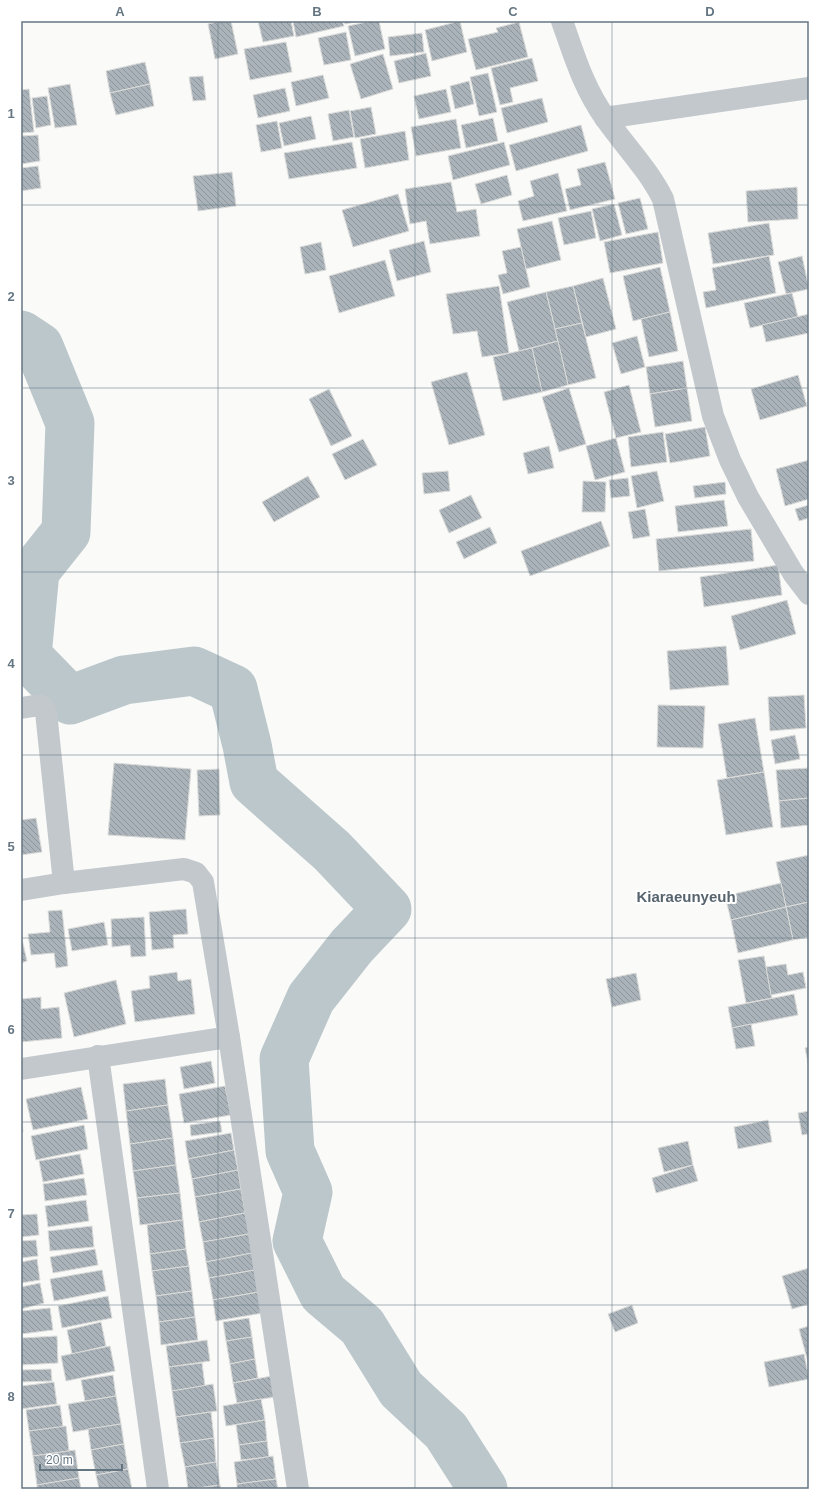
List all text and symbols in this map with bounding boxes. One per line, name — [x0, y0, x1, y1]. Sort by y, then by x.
text: A — [115, 4, 125, 19]
text: B — [312, 4, 322, 19]
text: C — [508, 4, 518, 19]
text: D — [705, 4, 715, 19]
text: 1 — [7, 106, 15, 121]
text: 2 — [7, 289, 15, 304]
text: 3 — [7, 473, 15, 488]
text: 4 — [7, 656, 15, 671]
text: 5 — [7, 839, 15, 854]
district label: Kiaraeunyeuh — [636, 888, 736, 905]
text: 6 — [7, 1022, 15, 1037]
text: 7 — [7, 1206, 15, 1221]
text: 8 — [7, 1389, 15, 1404]
scale bar — [40, 1446, 122, 1472]
text: 20 m — [46, 1453, 73, 1467]

